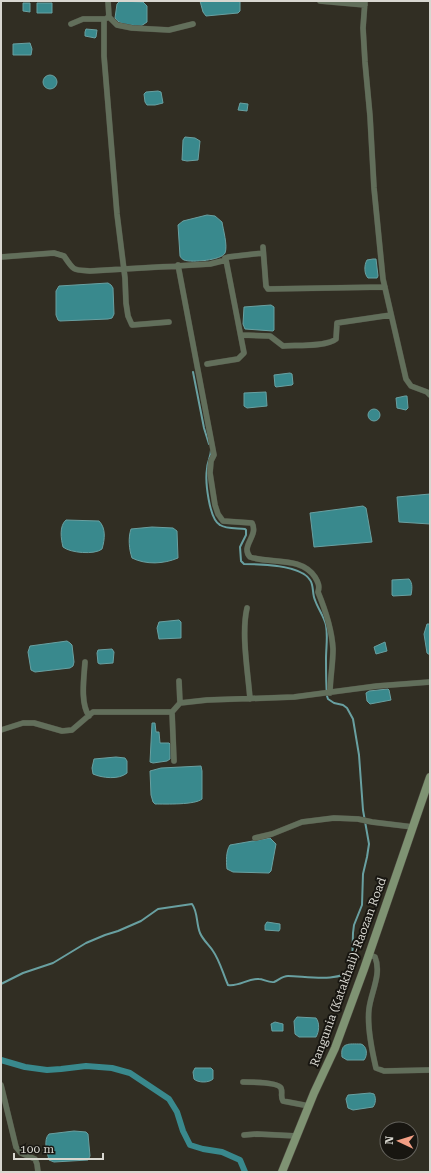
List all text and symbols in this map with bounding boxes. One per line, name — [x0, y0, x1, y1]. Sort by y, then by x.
street label: Rangunia (Katakhali)-Raozan Road — [307, 875, 389, 1069]
north arrow — [379, 1121, 419, 1161]
scale bar — [14, 1135, 103, 1161]
text: N — [383, 1135, 396, 1145]
text: 100 m — [20, 1142, 54, 1156]

